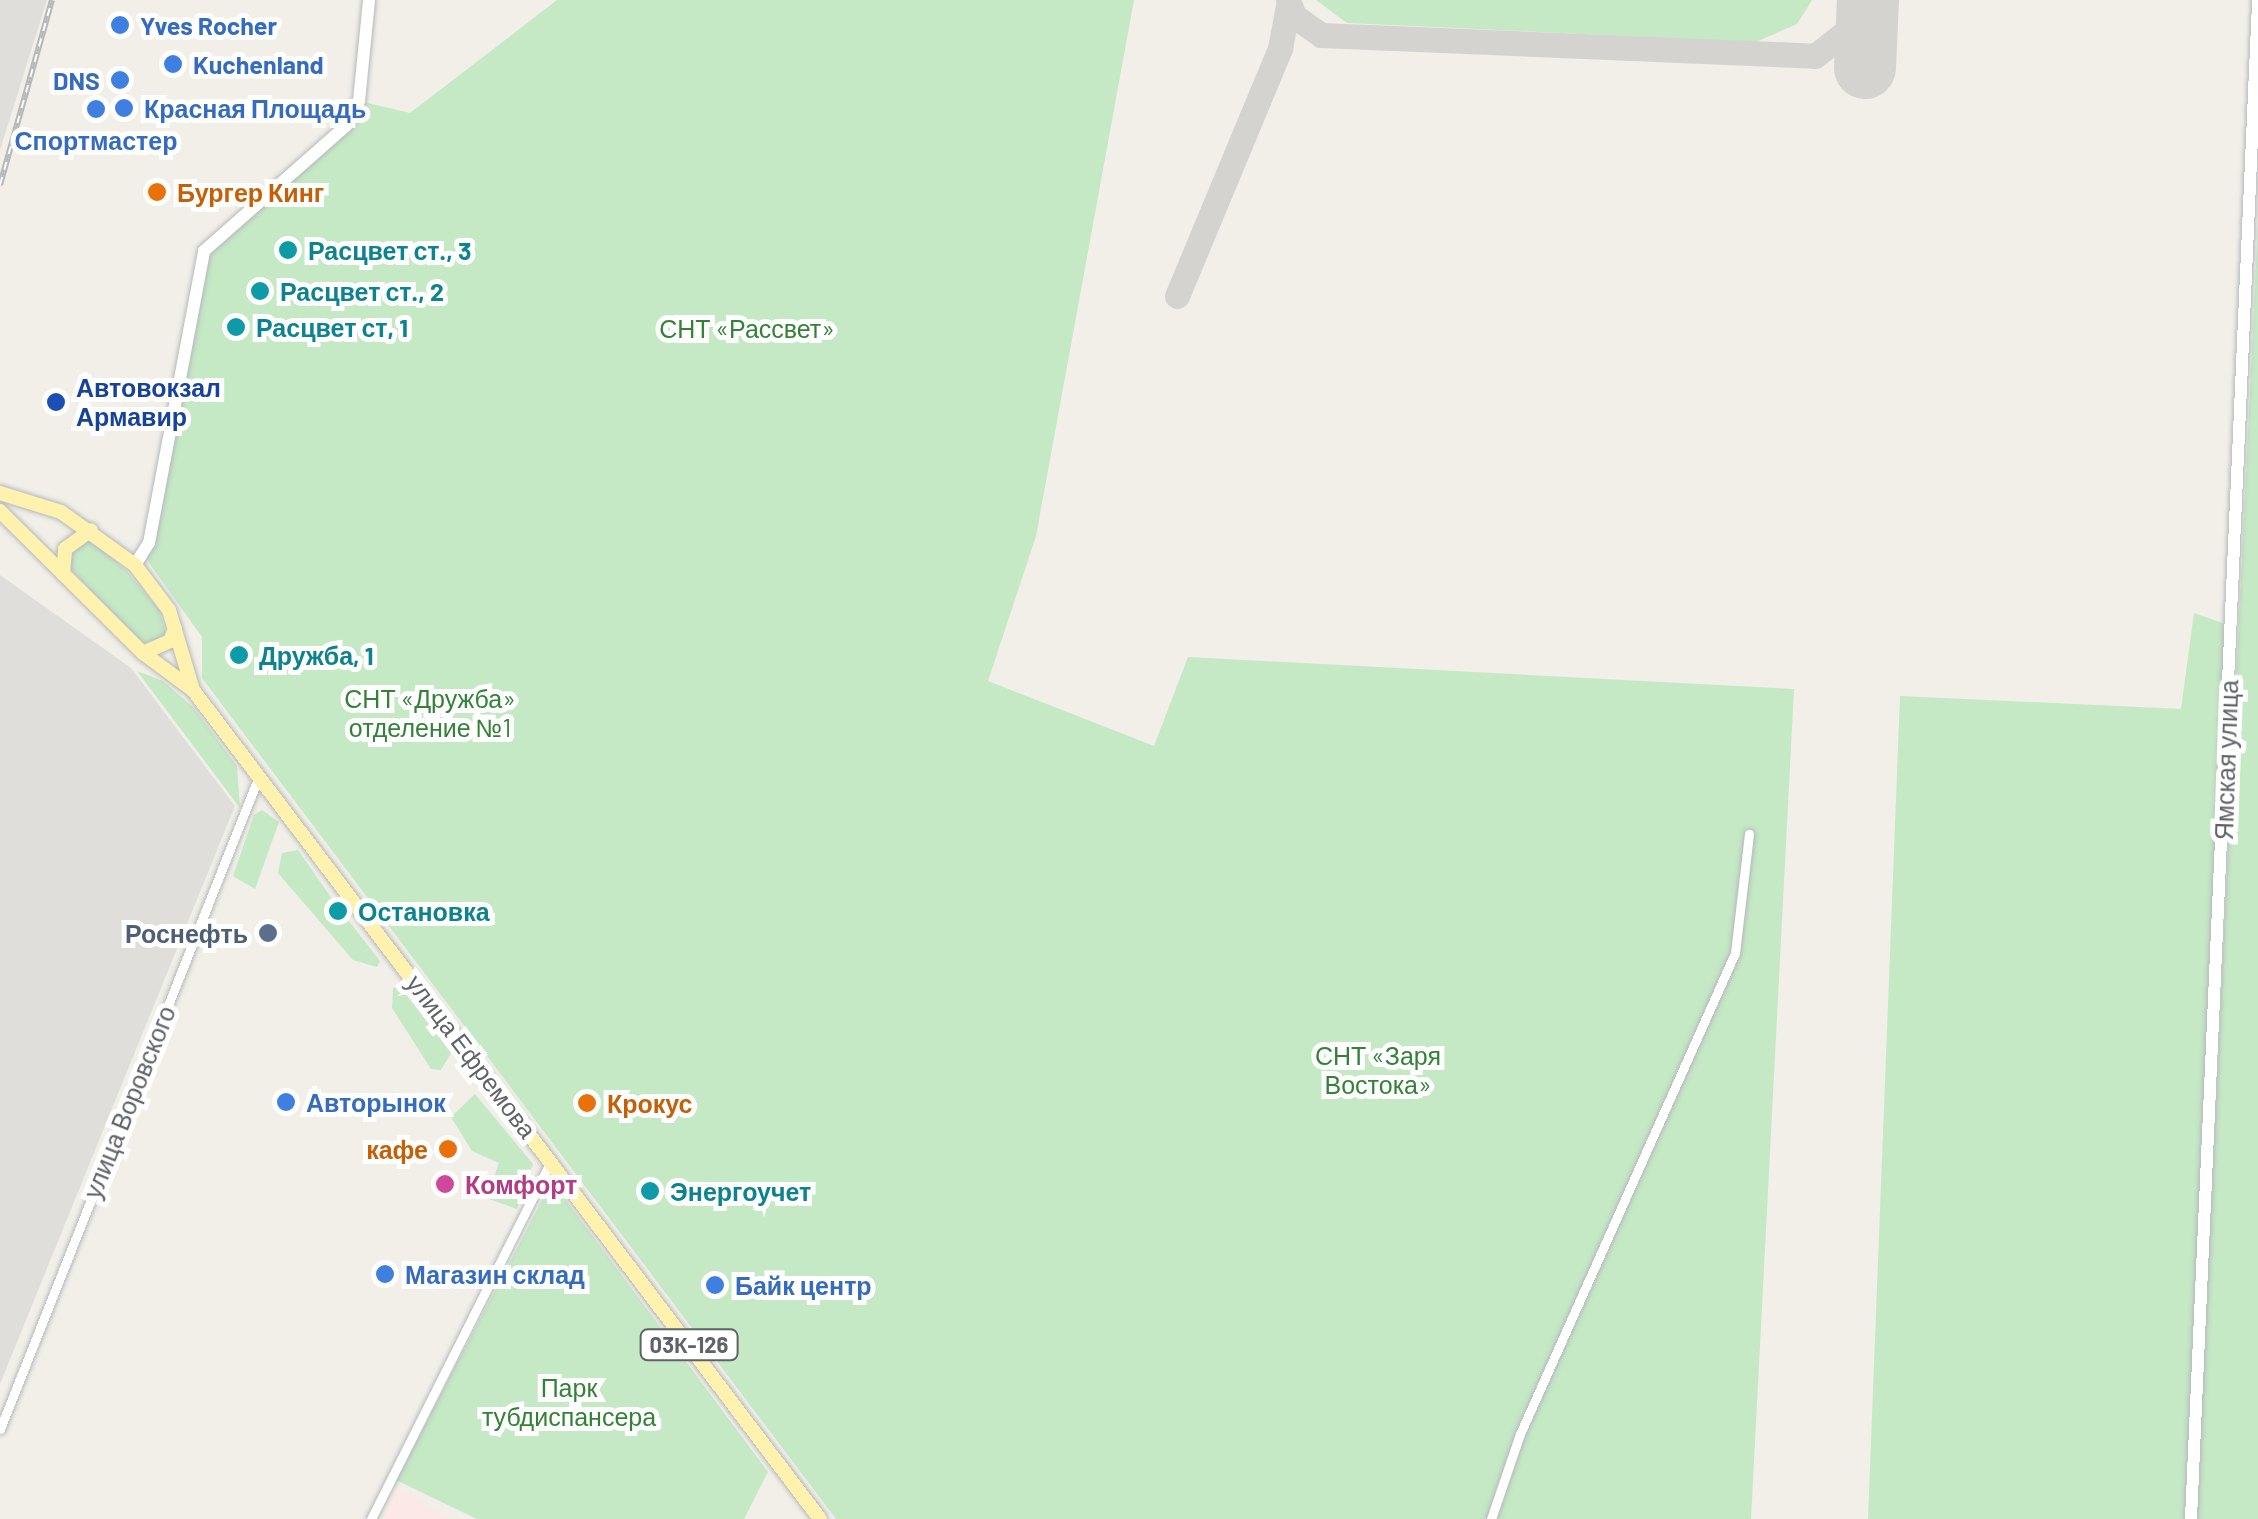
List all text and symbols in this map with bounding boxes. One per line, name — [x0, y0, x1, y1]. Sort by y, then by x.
place label: Yves Rocher — [140, 10, 277, 40]
marker: Yves Rocher — [109, 14, 131, 36]
place label: Kuchenland — [193, 49, 324, 79]
marker: Kuchenland — [162, 53, 184, 75]
place label: DNS — [53, 65, 100, 95]
marker: DNS — [109, 69, 131, 91]
place label: Красная Площадь — [144, 93, 366, 123]
marker: Красная Площадь — [113, 97, 135, 119]
marker: Спортмастер — [85, 98, 107, 120]
place label: Спортмастер — [14, 125, 178, 155]
place label: Бургер Кинг — [177, 177, 324, 207]
marker: Бургер Кинг — [146, 181, 168, 203]
place label: Расцвет ст., 3 — [308, 235, 471, 265]
marker: Расцвет ст., 3 — [277, 239, 299, 261]
place label: Расцвет ст., 2 — [280, 276, 444, 306]
marker: Расцвет ст., 2 — [249, 280, 271, 302]
place label: Расцвет ст, 1 — [256, 312, 408, 342]
park label: СНТ «Рассвет» — [659, 313, 835, 343]
marker: Расцвет ст, 1 — [225, 316, 247, 338]
place label: Автовокзал Армавир — [76, 373, 221, 432]
marker: Автовокзал Армавир — [45, 391, 67, 413]
place label: Дружба, 1 — [259, 640, 374, 670]
marker: Дружба, 1 — [228, 644, 250, 666]
street label: Ямская улица — [2208, 679, 2244, 841]
park label: СНТ «Дружба» отделение №1 — [344, 684, 516, 743]
place label: Остановка — [358, 896, 490, 926]
marker: Остановка — [327, 900, 349, 922]
place label: Роснефть — [125, 918, 248, 948]
marker: Роснефть — [257, 922, 279, 944]
street label: улица Ефремова — [401, 968, 543, 1144]
street label: улица Воровского — [77, 1001, 181, 1203]
park label: СНТ «Заря Востока» — [1315, 1041, 1441, 1100]
place label: Авторынок — [306, 1087, 446, 1117]
place label: Крокус — [607, 1088, 692, 1118]
marker: Авторынок — [275, 1091, 297, 1113]
marker: Крокус — [576, 1092, 598, 1114]
place label: кафе — [366, 1134, 428, 1164]
marker: кафе — [437, 1138, 459, 1160]
place label: Комфорт — [465, 1169, 577, 1199]
marker: Комфорт — [434, 1173, 456, 1195]
place label: Энергоучет — [670, 1176, 811, 1206]
marker: Энергоучет — [639, 1180, 661, 1202]
place label: Магазин склад — [405, 1259, 585, 1289]
marker: Магазин склад — [374, 1263, 396, 1285]
place label: Байк центр — [735, 1270, 872, 1300]
marker: Байк центр — [704, 1274, 726, 1296]
road number: 03К-126 — [639, 1328, 739, 1362]
park label: Парк тубдиспансера — [482, 1373, 656, 1432]

